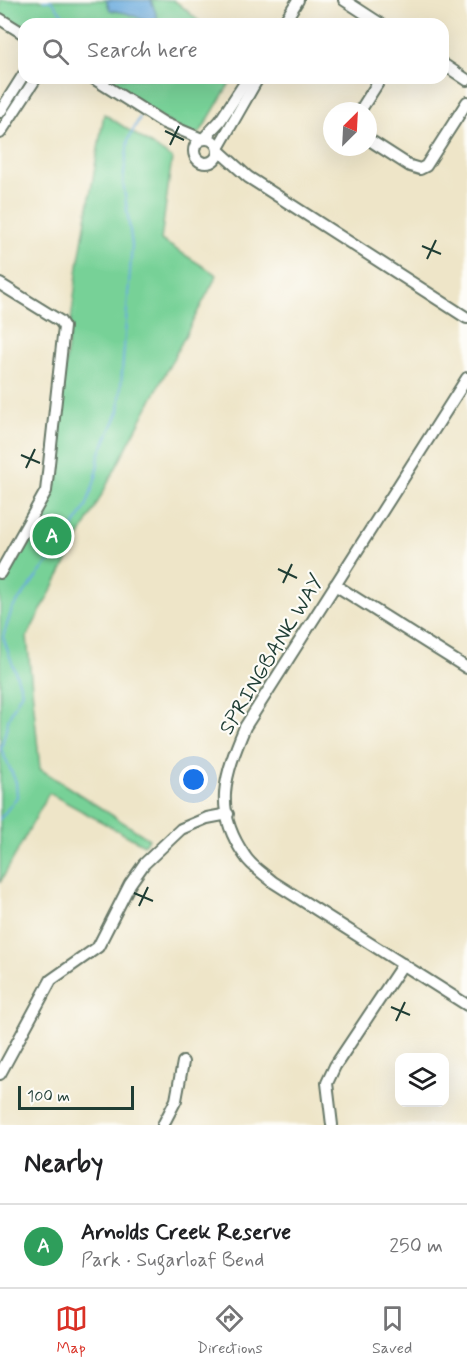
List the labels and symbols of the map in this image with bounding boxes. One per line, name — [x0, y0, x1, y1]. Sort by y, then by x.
north arrow — [323, 102, 377, 156]
pin: A — [32, 514, 72, 558]
street label: SPRINGBANK WAY — [213, 569, 331, 740]
your location — [179, 765, 208, 794]
scale bar — [18, 1083, 134, 1110]

